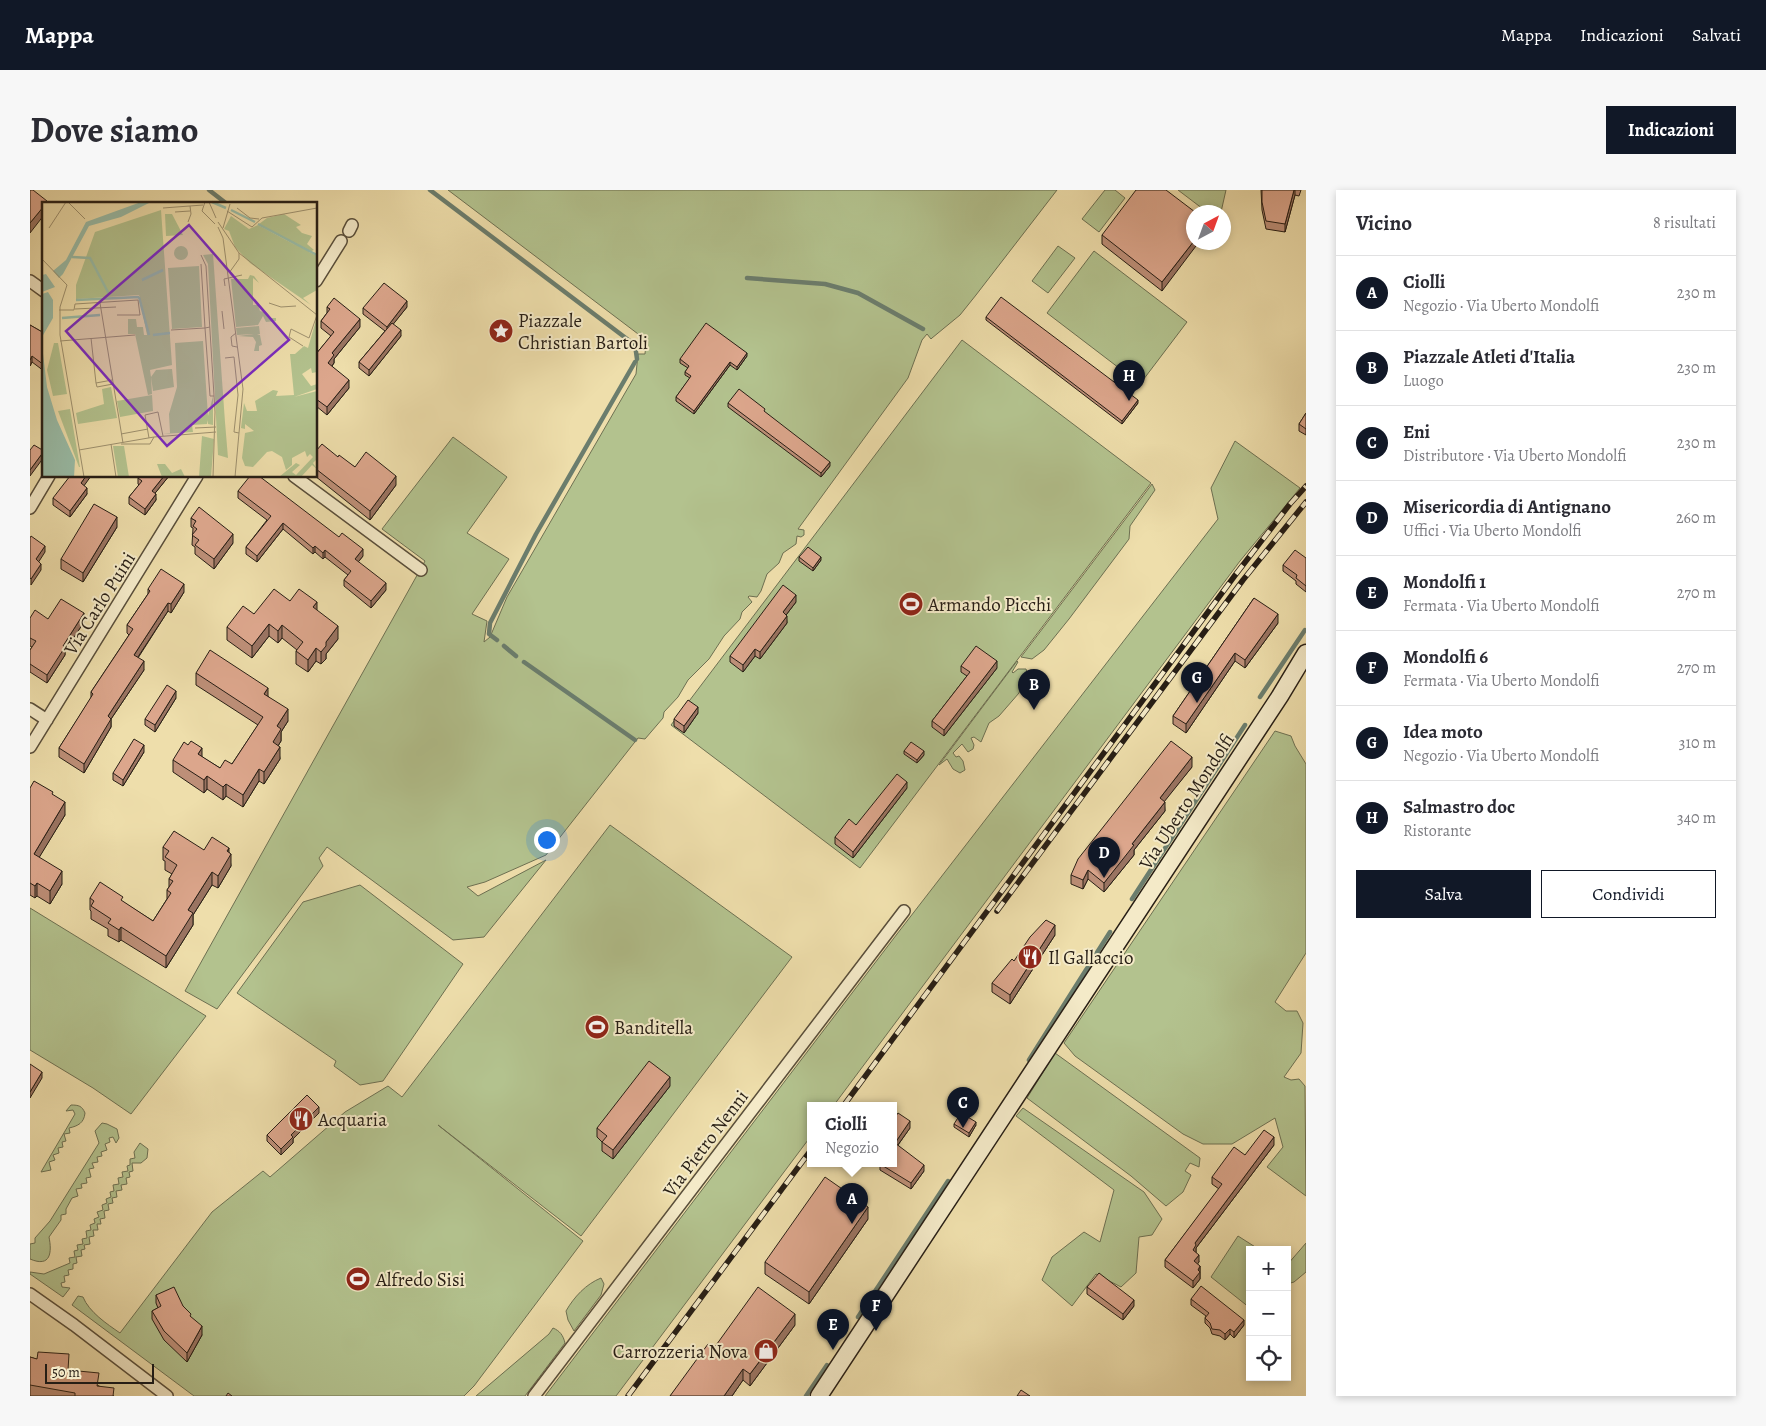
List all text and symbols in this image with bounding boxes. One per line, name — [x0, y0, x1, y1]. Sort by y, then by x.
text: Mappa — [25, 19, 94, 51]
text: Mappa — [1501, 23, 1552, 47]
text: Indicazioni — [1580, 23, 1664, 47]
text: Salvati — [1692, 23, 1741, 47]
text: Dove siamo — [30, 106, 199, 154]
button: Indicazioni — [1606, 106, 1736, 154]
inset map — [42, 202, 318, 478]
north arrow — [1186, 205, 1231, 250]
text: Vicino — [1356, 209, 1412, 237]
text: 8 risultati — [1653, 212, 1716, 234]
text: Ciolli — [1403, 269, 1445, 295]
text: A — [1367, 282, 1377, 304]
text: 230 m — [1677, 282, 1716, 304]
text: Negozio · Via Uberto Mondolfi — [1403, 295, 1599, 317]
place label: Piazzale Christian Bartoli — [518, 308, 648, 356]
place icon: Piazzale Christian Bartoli — [488, 318, 514, 344]
text: Piazzale Atleti d'Italia — [1403, 344, 1575, 370]
text: B — [1367, 357, 1377, 379]
text: 230 m — [1677, 357, 1716, 379]
pin: H — [1113, 360, 1145, 401]
text: Luogo — [1403, 370, 1444, 392]
text: Eni — [1403, 419, 1430, 445]
text: C — [1367, 432, 1377, 454]
text: 230 m — [1677, 432, 1716, 454]
text: Distributore · Via Uberto Mondolfi — [1403, 445, 1627, 467]
text: Misericordia di Antignano — [1403, 494, 1611, 520]
text: D — [1366, 507, 1378, 529]
text: 260 m — [1676, 507, 1716, 529]
text: Uffici · Via Uberto Mondolfi — [1403, 520, 1582, 542]
street label: Via Carlo Puini — [57, 547, 142, 661]
text: Mondolfi 1 — [1403, 569, 1486, 595]
text: E — [1367, 582, 1377, 604]
text: 270 m — [1677, 582, 1716, 604]
sports icon: Armando Picchi — [898, 591, 924, 617]
place label: Armando Picchi — [927, 592, 1051, 618]
text: Fermata · Via Uberto Mondolfi — [1403, 595, 1600, 617]
text: Mondolfi 6 — [1403, 644, 1488, 670]
text: F — [1368, 657, 1376, 679]
text: 270 m — [1677, 657, 1716, 679]
pin: G — [1181, 662, 1213, 703]
pin: B — [1018, 669, 1050, 710]
text: Fermata · Via Uberto Mondolfi — [1403, 670, 1600, 692]
text: Idea moto — [1403, 719, 1483, 745]
street label: Via Uberto Mondolfi — [1132, 728, 1241, 876]
text: G — [1367, 732, 1377, 754]
text: 310 m — [1679, 732, 1716, 754]
text: Negozio · Via Uberto Mondolfi — [1403, 745, 1599, 767]
text: Salmastro doc — [1403, 794, 1515, 820]
text: H — [1366, 807, 1378, 829]
text: 340 m — [1677, 807, 1716, 829]
text: Ristorante — [1403, 820, 1471, 842]
your location — [534, 827, 560, 853]
pin: D — [1088, 837, 1120, 878]
button: Salva — [1356, 870, 1531, 918]
button: Condividi — [1541, 870, 1716, 918]
restaurant icon: Il Gallaccio — [1017, 944, 1043, 970]
place label: Il Gallaccio — [1048, 945, 1133, 971]
sports icon: Banditella — [584, 1014, 610, 1040]
place label: Banditella — [614, 1015, 693, 1041]
street label: Via Pietro Nenni — [656, 1085, 755, 1203]
pin: C — [947, 1087, 979, 1128]
popup — [807, 1102, 897, 1167]
restaurant icon: Acquaria — [288, 1106, 314, 1132]
place label: Acquaria — [317, 1107, 387, 1133]
text: Ciolli — [825, 1111, 867, 1137]
text: Negozio — [825, 1137, 879, 1159]
pin: A — [836, 1183, 868, 1224]
map controls — [1246, 1246, 1291, 1381]
button: + — [1246, 1246, 1291, 1291]
sports icon: Alfredo Sisi — [345, 1266, 371, 1292]
place label: Alfredo Sisi — [375, 1267, 465, 1293]
pin: F — [860, 1290, 892, 1331]
button: − — [1246, 1291, 1291, 1336]
pin: E — [817, 1309, 849, 1350]
button: locate — [1246, 1336, 1291, 1381]
shop icon: Carrozzeria Nova — [753, 1338, 779, 1364]
place label: Carrozzeria Nova — [613, 1339, 748, 1365]
scale bar — [45, 1361, 154, 1384]
text: 50 m — [52, 1363, 80, 1382]

